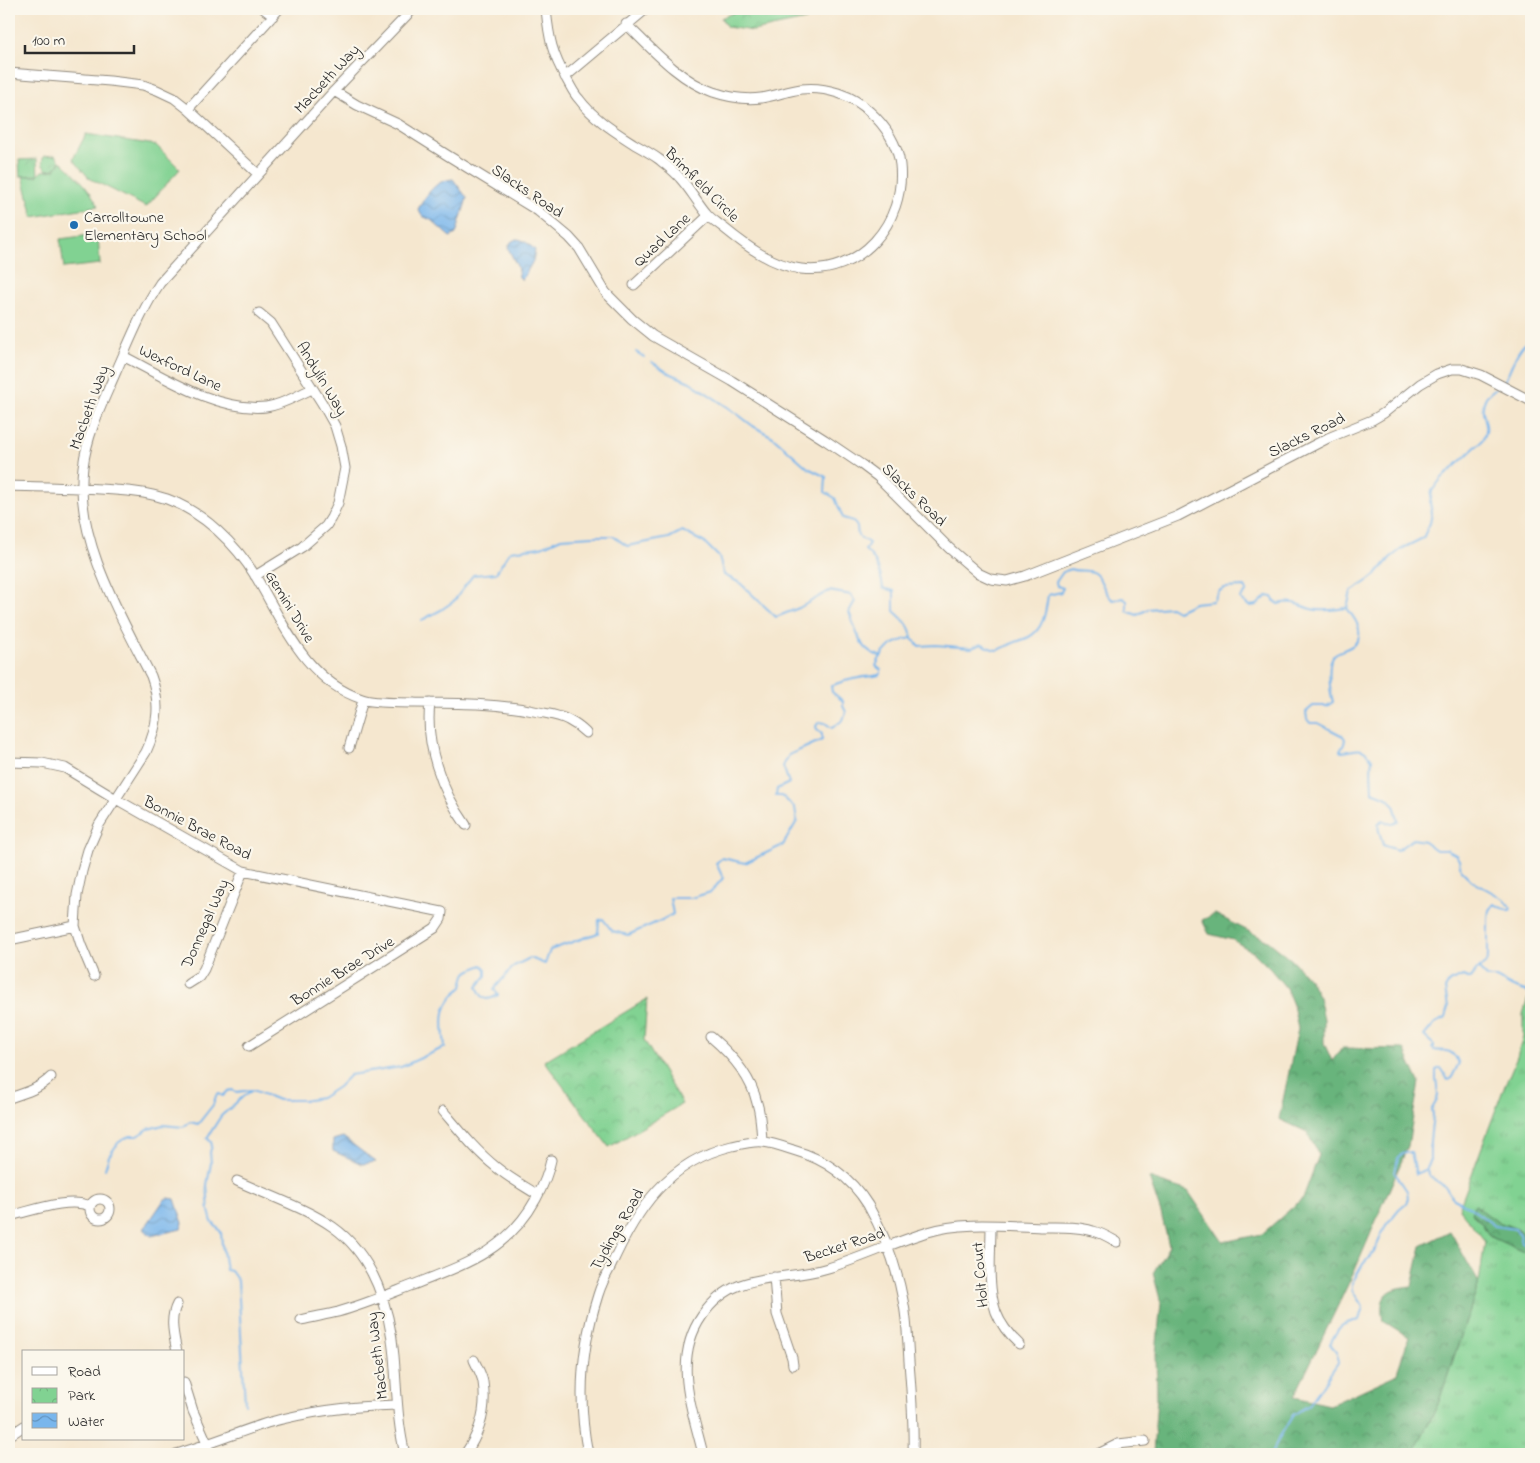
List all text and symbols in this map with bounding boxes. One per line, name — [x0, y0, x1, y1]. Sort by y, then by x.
scale bar — [25, 22, 134, 54]
text: 100 m — [32, 30, 65, 52]
street label: Macbeth Way — [289, 39, 366, 120]
street label: Brimfield Circle — [658, 142, 745, 229]
street label: Slacks Road — [486, 159, 568, 225]
place label: Carrolltowne Elementary School — [84, 206, 207, 248]
street label: Quad Lane — [628, 207, 697, 273]
marker: Carrolltowne Elementary School — [68, 219, 80, 231]
street label: Andylin Way — [290, 337, 353, 421]
street label: Wexford Lane — [135, 339, 226, 399]
street label: Macbeth Way — [64, 362, 116, 453]
street label: Slacks Road — [1264, 407, 1349, 465]
street label: Slacks Road — [876, 458, 952, 533]
street label: Gemini Drive — [258, 566, 321, 648]
street label: Bonnie Brae Road — [138, 790, 255, 867]
street label: Donnegal Way — [175, 875, 236, 973]
street label: Bonnie Brae Drive — [286, 930, 400, 1014]
street label: Tydings Road — [585, 1185, 651, 1275]
street label: Becket Road — [800, 1222, 888, 1271]
street label: Holt Court — [966, 1240, 996, 1309]
street label: Macbeth Way — [361, 1311, 395, 1401]
legend — [22, 1350, 185, 1440]
text: Road — [68, 1361, 101, 1383]
text: Park — [68, 1385, 96, 1407]
text: Water — [68, 1411, 104, 1433]

